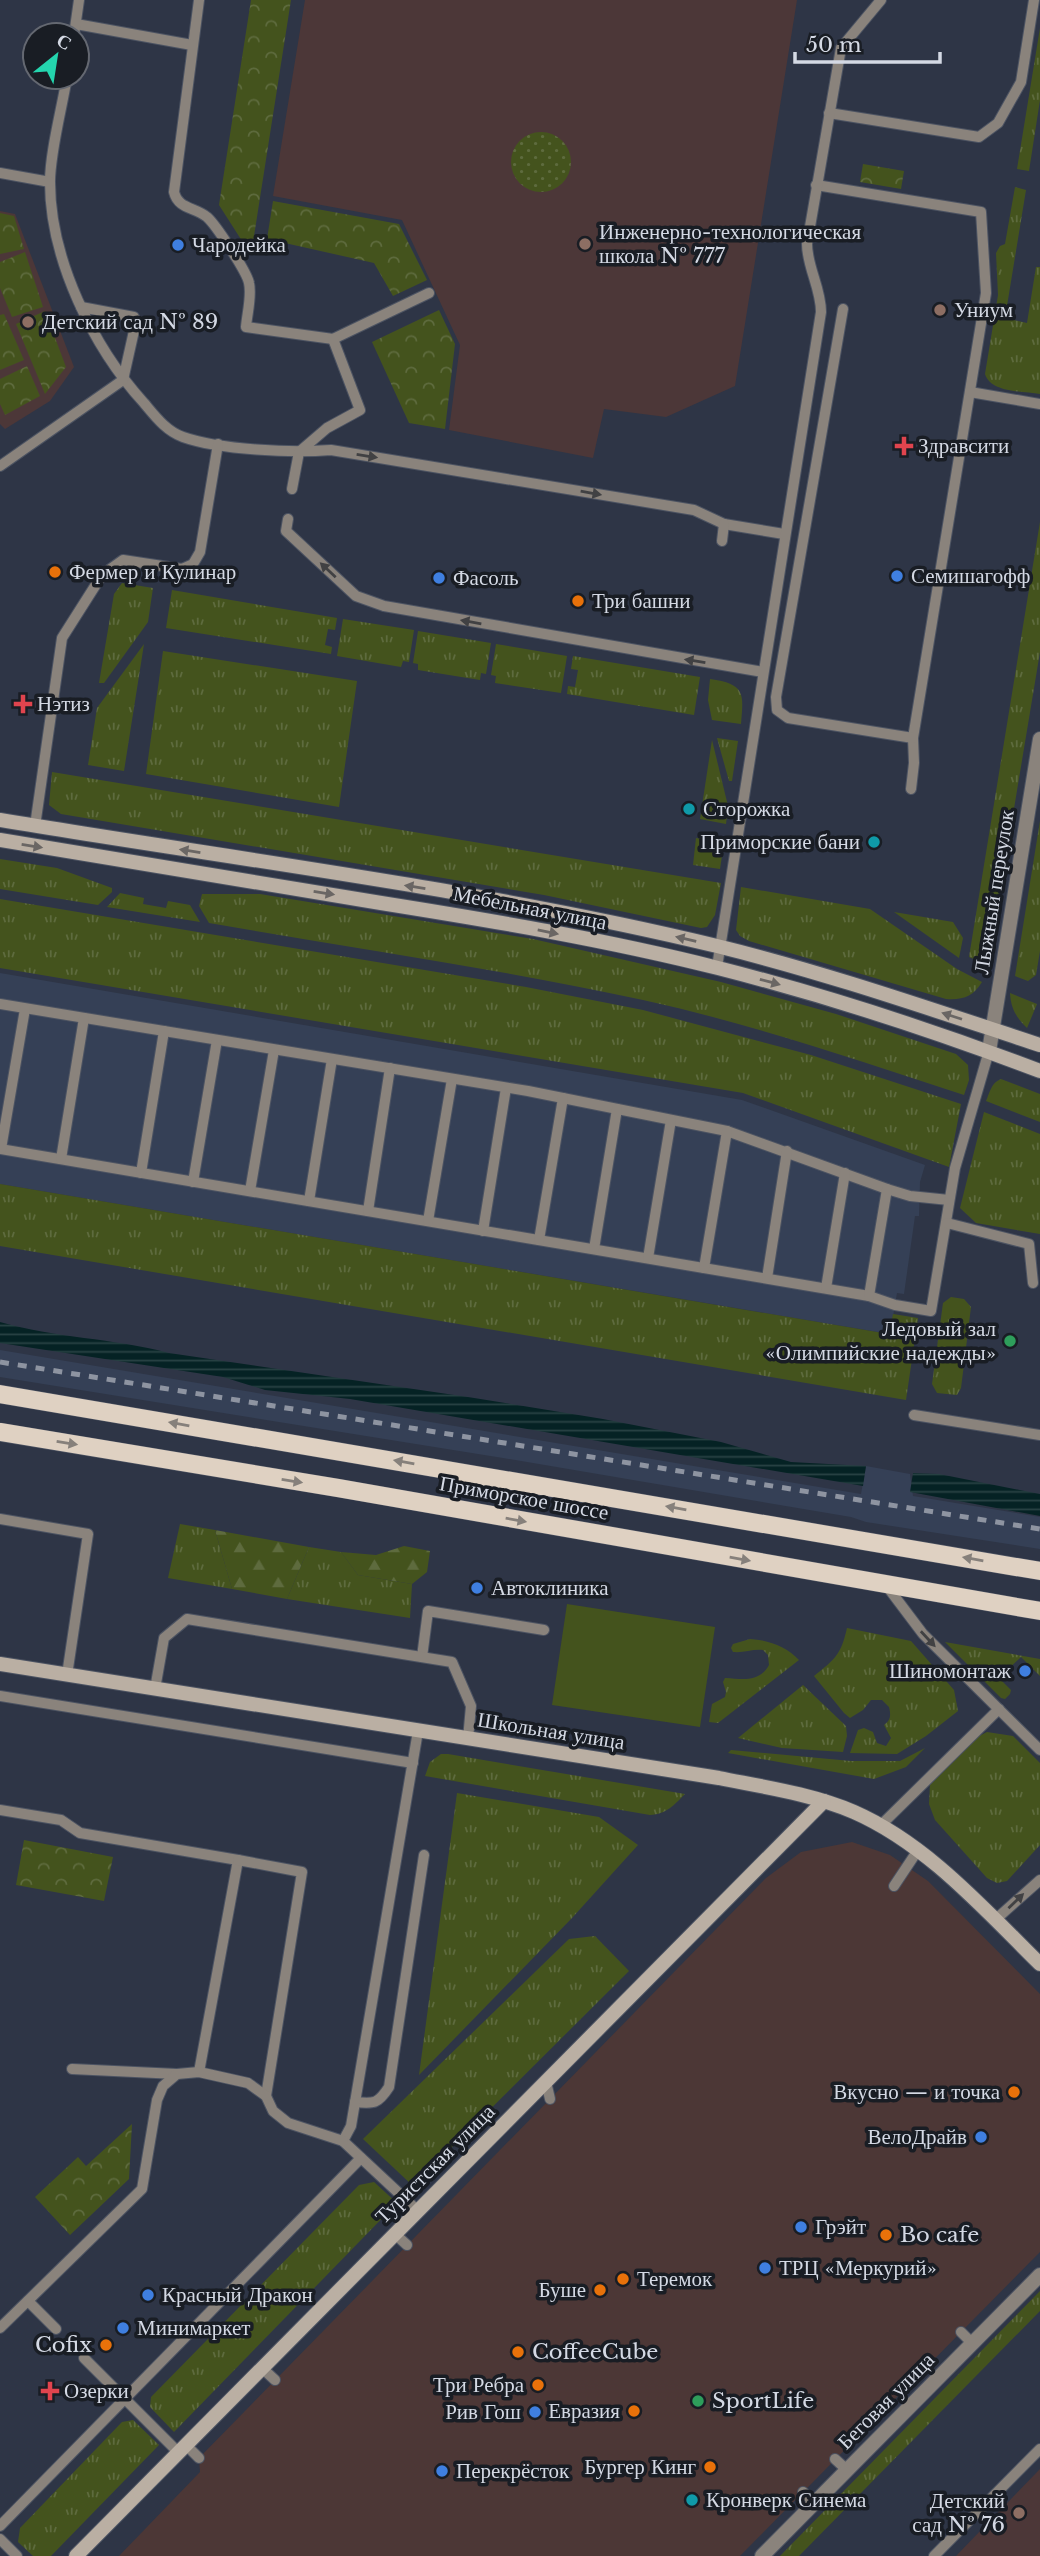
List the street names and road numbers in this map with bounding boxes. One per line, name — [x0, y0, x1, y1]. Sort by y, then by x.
street label: Лыжный переулок — [968, 807, 1020, 976]
street label: Мебельная улица — [451, 880, 610, 936]
street label: Приморское шоссе — [437, 1470, 611, 1526]
street label: Школьная улица — [476, 1707, 627, 1756]
street label: Туристская улица — [370, 2098, 501, 2229]
street label: Беговая улица — [832, 2347, 940, 2455]

